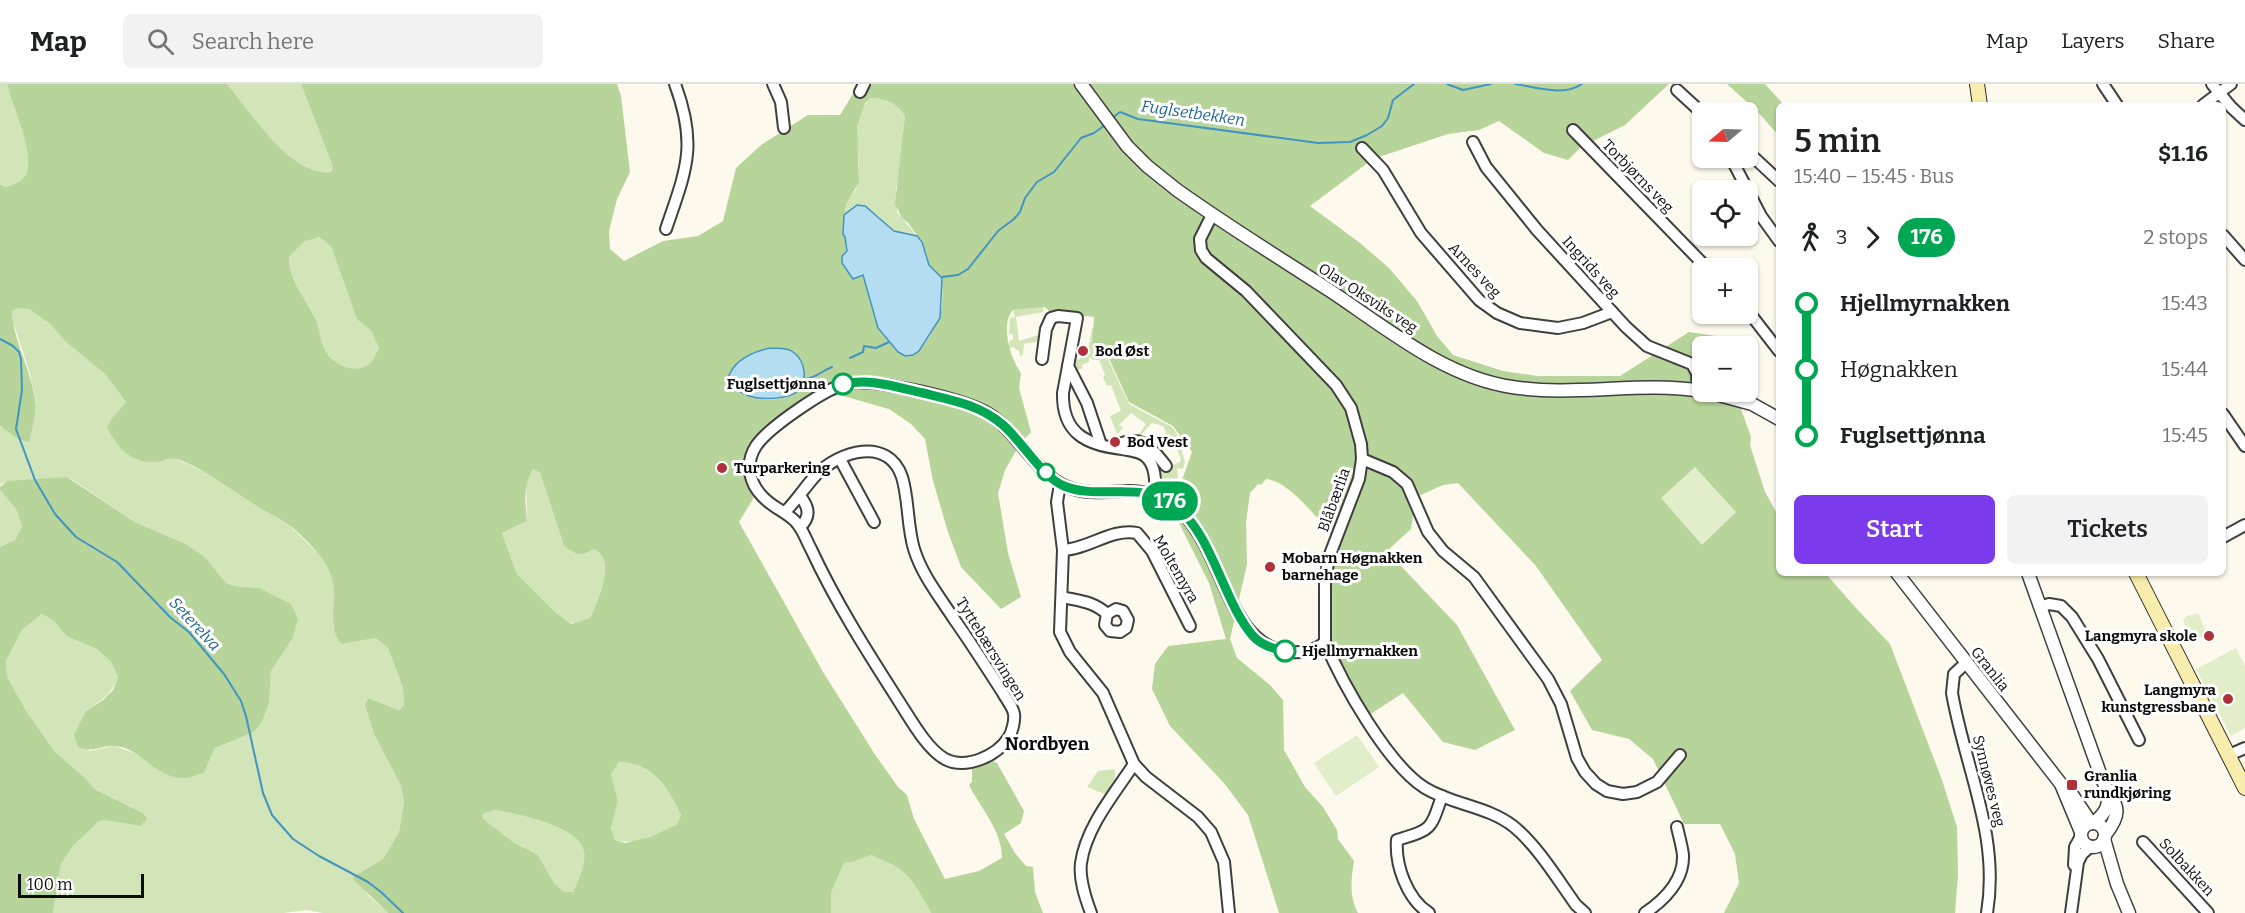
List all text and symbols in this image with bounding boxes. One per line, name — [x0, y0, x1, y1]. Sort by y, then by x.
search box — [123, 14, 543, 68]
text: Map — [30, 25, 87, 58]
icon: search — [144, 25, 177, 58]
text: Search here — [192, 28, 314, 55]
text: Map — [1986, 28, 2028, 54]
text: Layers — [2061, 28, 2125, 54]
text: Share — [2158, 28, 2215, 54]
water label: Fuglsetbekken — [1140, 96, 1246, 130]
north arrow — [1692, 102, 1758, 168]
map controls — [1692, 102, 1758, 402]
text: 5 min — [1794, 121, 1881, 161]
street label: Torbjørns veg — [1599, 136, 1677, 216]
text: $1.16 — [2158, 140, 2208, 167]
text: 15:40 – 15:45 · Bus — [1794, 164, 1954, 188]
button: locate — [1692, 180, 1758, 246]
icon: walk — [1794, 221, 1827, 254]
icon: forward — [1856, 221, 1889, 254]
text: 176 — [1910, 224, 1943, 250]
text: 3 — [1836, 225, 1847, 249]
text: 2 stops — [2144, 225, 2208, 249]
street label: Ingrids veg — [1559, 232, 1623, 302]
street label: Arnes veg — [1445, 239, 1505, 301]
button: + — [1692, 258, 1758, 324]
street label: Olav Oksviks veg — [1315, 259, 1421, 337]
text: Hjellmyrnakken — [1840, 290, 2010, 317]
text: 15:43 — [2162, 291, 2208, 315]
button: − — [1692, 336, 1758, 402]
place label: Bod Øst — [1095, 342, 1149, 360]
marker: Bod Øst — [1076, 344, 1090, 358]
text: Høgnakken — [1840, 356, 1958, 383]
text: 15:44 — [2162, 357, 2208, 381]
marker: Fuglsettjønna — [832, 373, 854, 395]
place label: Fuglsettjønna — [727, 375, 827, 393]
text: Fuglsettjønna — [1840, 422, 1986, 449]
text: 15:45 — [2163, 423, 2208, 447]
place label: Bod Vest — [1127, 433, 1188, 451]
marker: Bod Vest — [1108, 435, 1122, 449]
place label: Turparkering — [734, 459, 831, 477]
marker: Turparkering — [715, 461, 729, 475]
unlabelled marker — [1037, 463, 1055, 481]
street label: Blåbærlia — [1314, 466, 1354, 534]
line badge: 176 — [1136, 482, 1204, 520]
text: 176 — [1154, 488, 1186, 514]
button: Start — [1794, 495, 1995, 564]
button: Tickets — [2007, 495, 2208, 564]
street label: Moltemyra — [1149, 532, 1203, 606]
place label: Mobarn Høgnakken barnehage — [1282, 549, 1423, 584]
marker: Mobarn Høgnakken barnehage — [1263, 560, 1277, 574]
water label: Seterelva — [166, 593, 224, 655]
street label: Tyttebærsvingen — [952, 594, 1030, 704]
place label: Langmyra skole — [2085, 627, 2197, 645]
marker: Langmyra skole — [2202, 629, 2216, 643]
marker: Hjellmyrnakken — [1274, 640, 1296, 662]
place label: Hjellmyrnakken — [1302, 642, 1418, 660]
street label: Granlia — [1967, 643, 2013, 695]
place label: Langmyra kunstgressbane — [2101, 681, 2217, 716]
marker: Langmyra kunstgressbane — [2221, 692, 2235, 706]
district label: Nordbyen — [1005, 733, 1090, 755]
street label: Synnøves veg — [1969, 733, 2009, 829]
place label: Granlia rundkjøring — [2084, 767, 2171, 802]
marker: Granlia rundkjøring — [2065, 778, 2079, 792]
street label: Solbakken — [2156, 834, 2219, 900]
scale bar — [18, 871, 144, 898]
text: 100 m — [27, 875, 72, 894]

